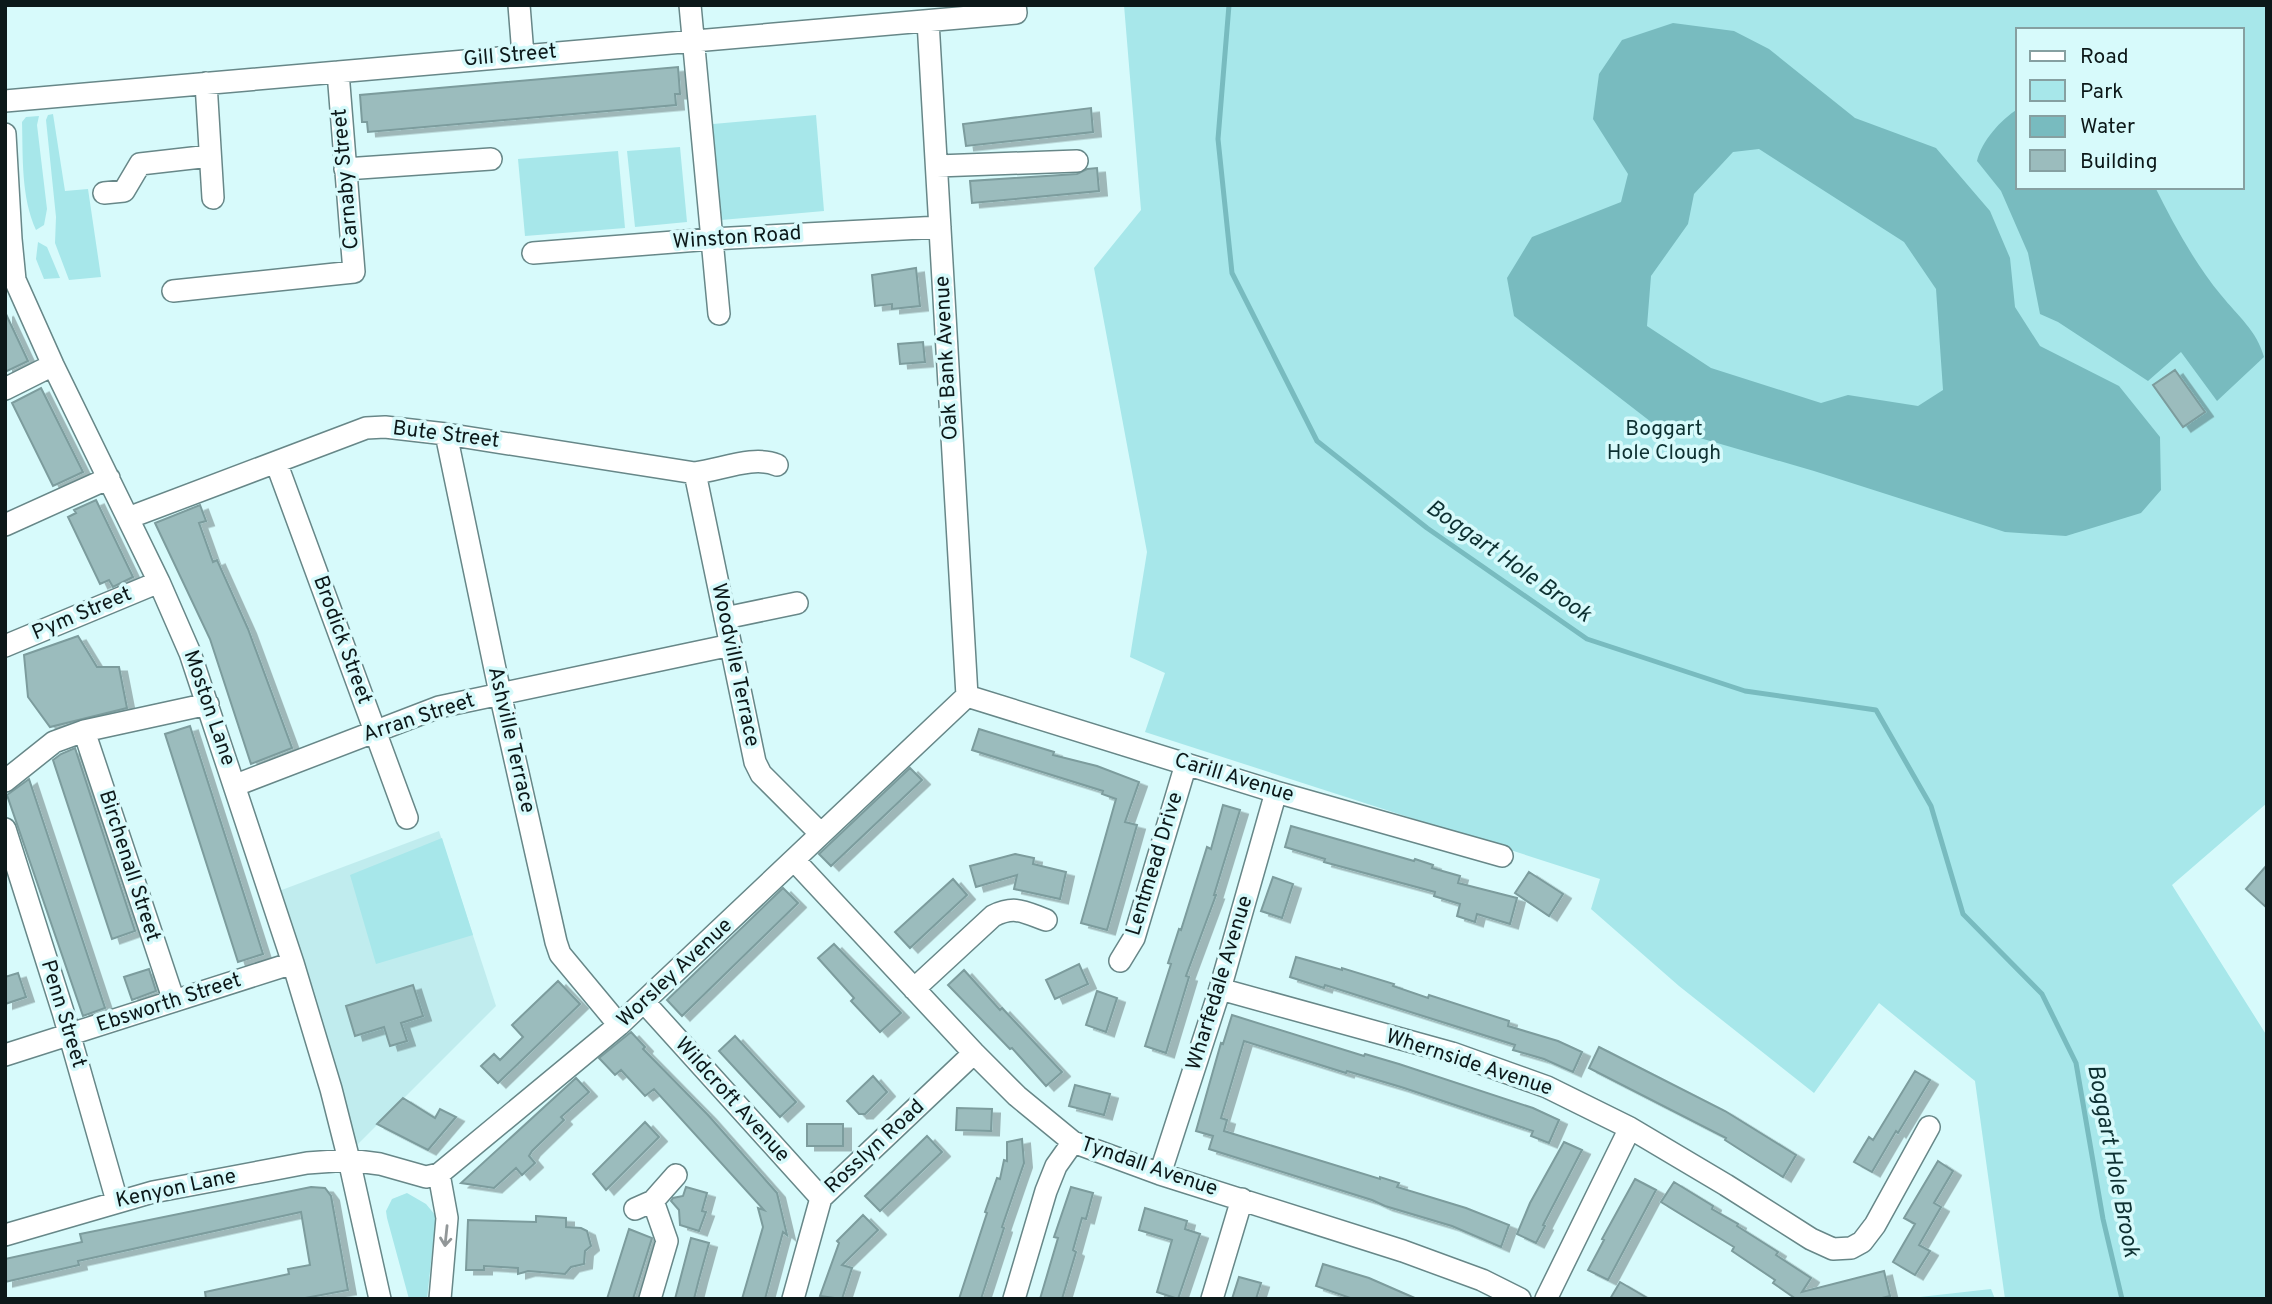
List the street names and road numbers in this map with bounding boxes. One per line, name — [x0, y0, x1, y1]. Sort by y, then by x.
street label: Gill Street — [462, 38, 558, 74]
street label: Carnaby Street — [326, 107, 366, 251]
street label: Winston Road — [672, 220, 802, 256]
street label: Oak Bank Avenue — [929, 275, 965, 441]
street label: Bute Street — [391, 415, 501, 455]
street label: Brodick Street — [306, 572, 378, 708]
street label: Pym Street — [28, 581, 136, 647]
street label: Woodville Terrace — [704, 581, 766, 749]
street label: Moston Lane — [177, 647, 241, 769]
street label: Ashville Terrace — [481, 664, 541, 816]
street label: Arran Street — [360, 687, 478, 749]
street label: Carill Avenue — [1171, 747, 1297, 809]
street label: Birchenall Street — [92, 787, 166, 945]
street label: Lentmead Drive — [1120, 789, 1190, 939]
street label: Wharfedale Avenue — [1181, 892, 1259, 1074]
street label: Worsley Avenue — [612, 913, 738, 1033]
street label: Penn Street — [34, 957, 92, 1071]
street label: Ebsworth Street — [93, 967, 245, 1039]
street label: Whernside Avenue — [1382, 1023, 1556, 1103]
street label: Wildcroft Avenue — [669, 1032, 795, 1168]
street label: Rosslyn Road — [819, 1094, 931, 1200]
street label: Tyndall Avenue — [1077, 1131, 1221, 1203]
street label: Kenyon Lane — [113, 1163, 239, 1215]

